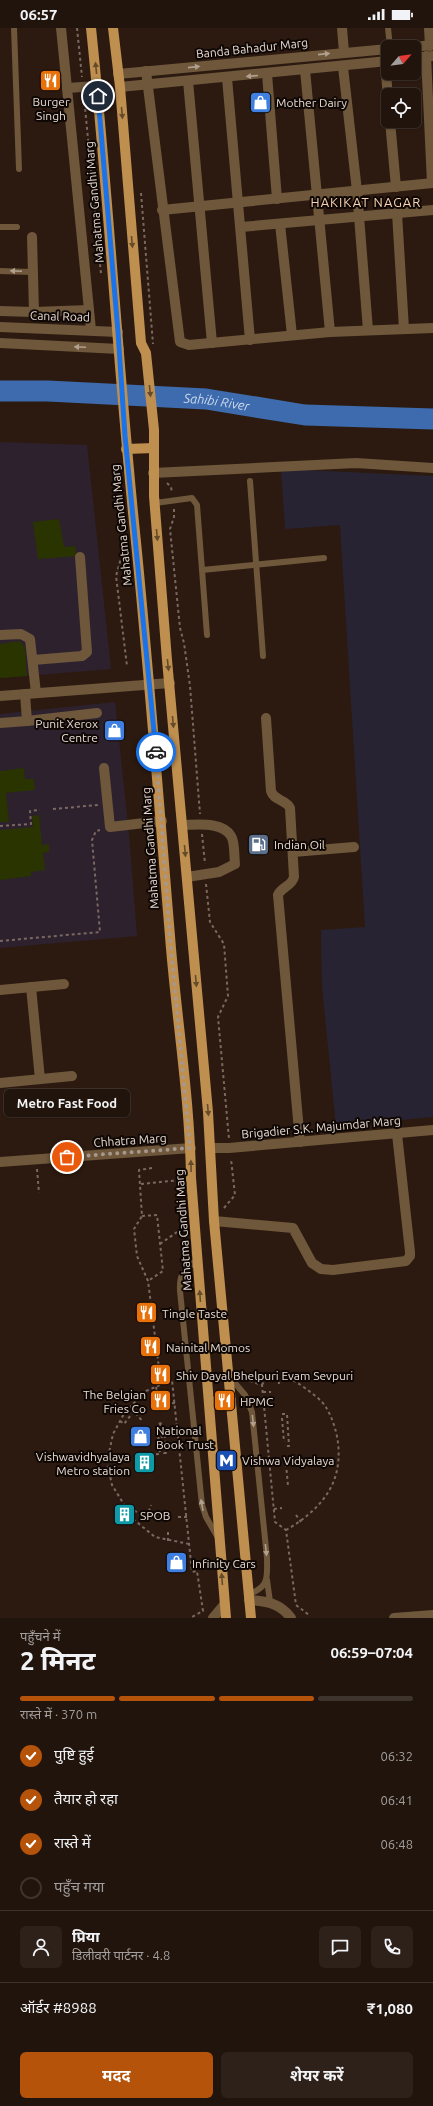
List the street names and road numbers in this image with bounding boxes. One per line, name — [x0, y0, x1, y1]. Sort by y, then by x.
street label: Banda Bahadur Marg — [195, 36, 309, 60]
street label: Mahatma Gandhi Marg — [82, 141, 106, 263]
street label: Canal Road — [30, 308, 90, 324]
street label: Mahatma Gandhi Marg — [108, 464, 134, 586]
street label: Mahatma Gandhi Marg — [139, 787, 161, 909]
street label: Brigadier S.K. Majumdar Marg — [241, 1114, 401, 1140]
street label: Chhatra Marg — [93, 1131, 167, 1149]
street label: Mahatma Gandhi Marg — [172, 1169, 194, 1291]

